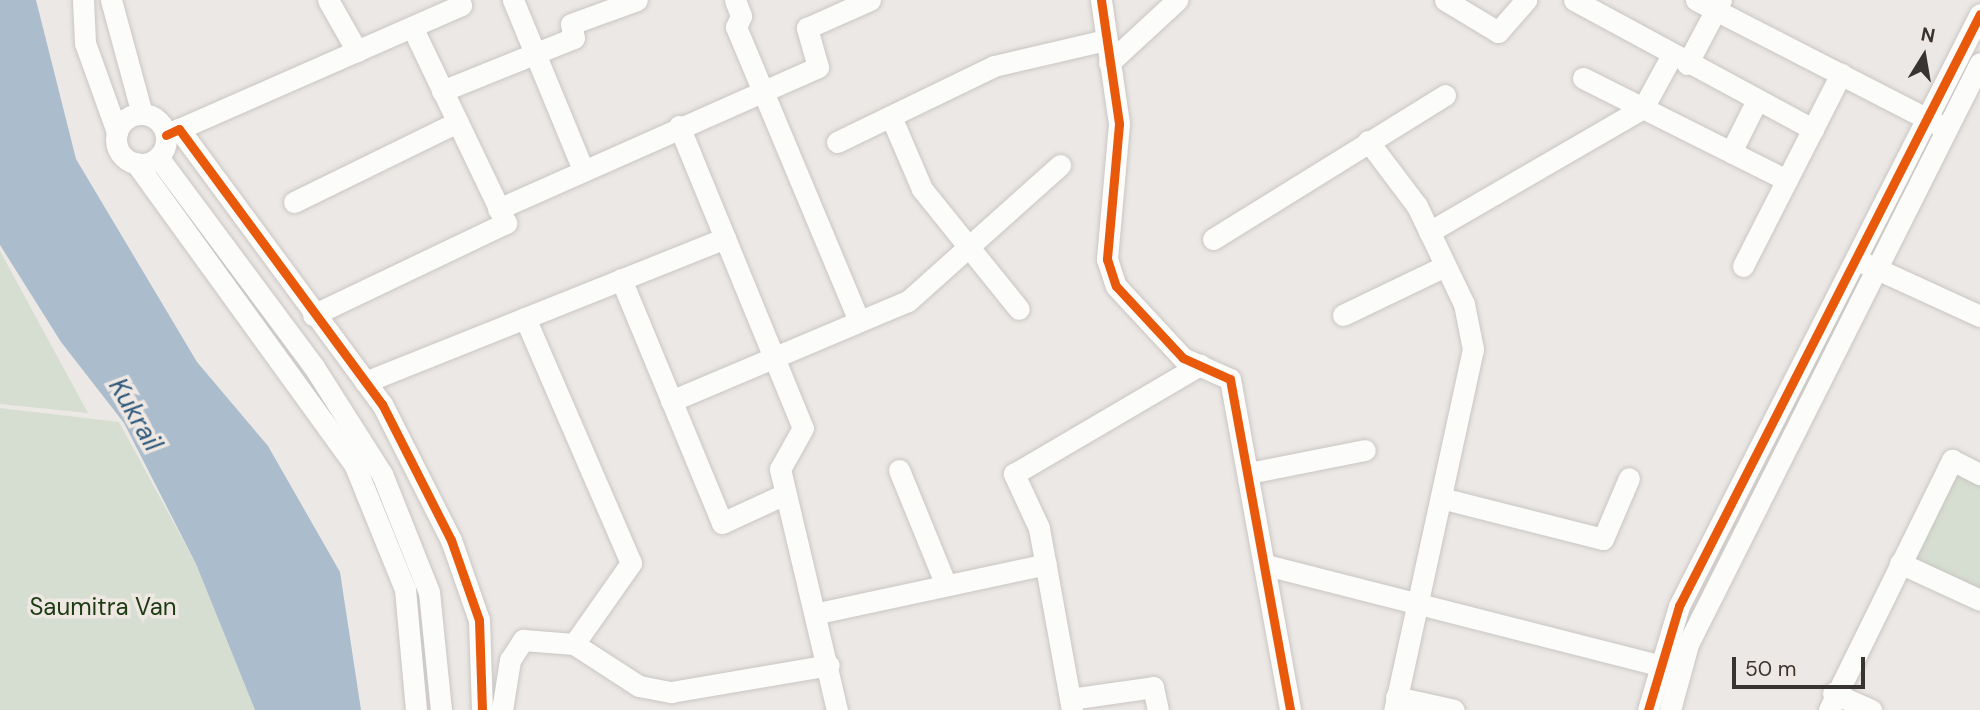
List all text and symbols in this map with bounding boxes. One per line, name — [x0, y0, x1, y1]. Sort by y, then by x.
north arrow — [1889, 21, 1959, 91]
text: N — [1919, 21, 1937, 48]
water label: Kukrail — [102, 373, 168, 457]
park label: Saumitra Van — [29, 593, 177, 621]
scale bar — [1735, 644, 1868, 688]
text: 50 m — [1745, 655, 1796, 683]

